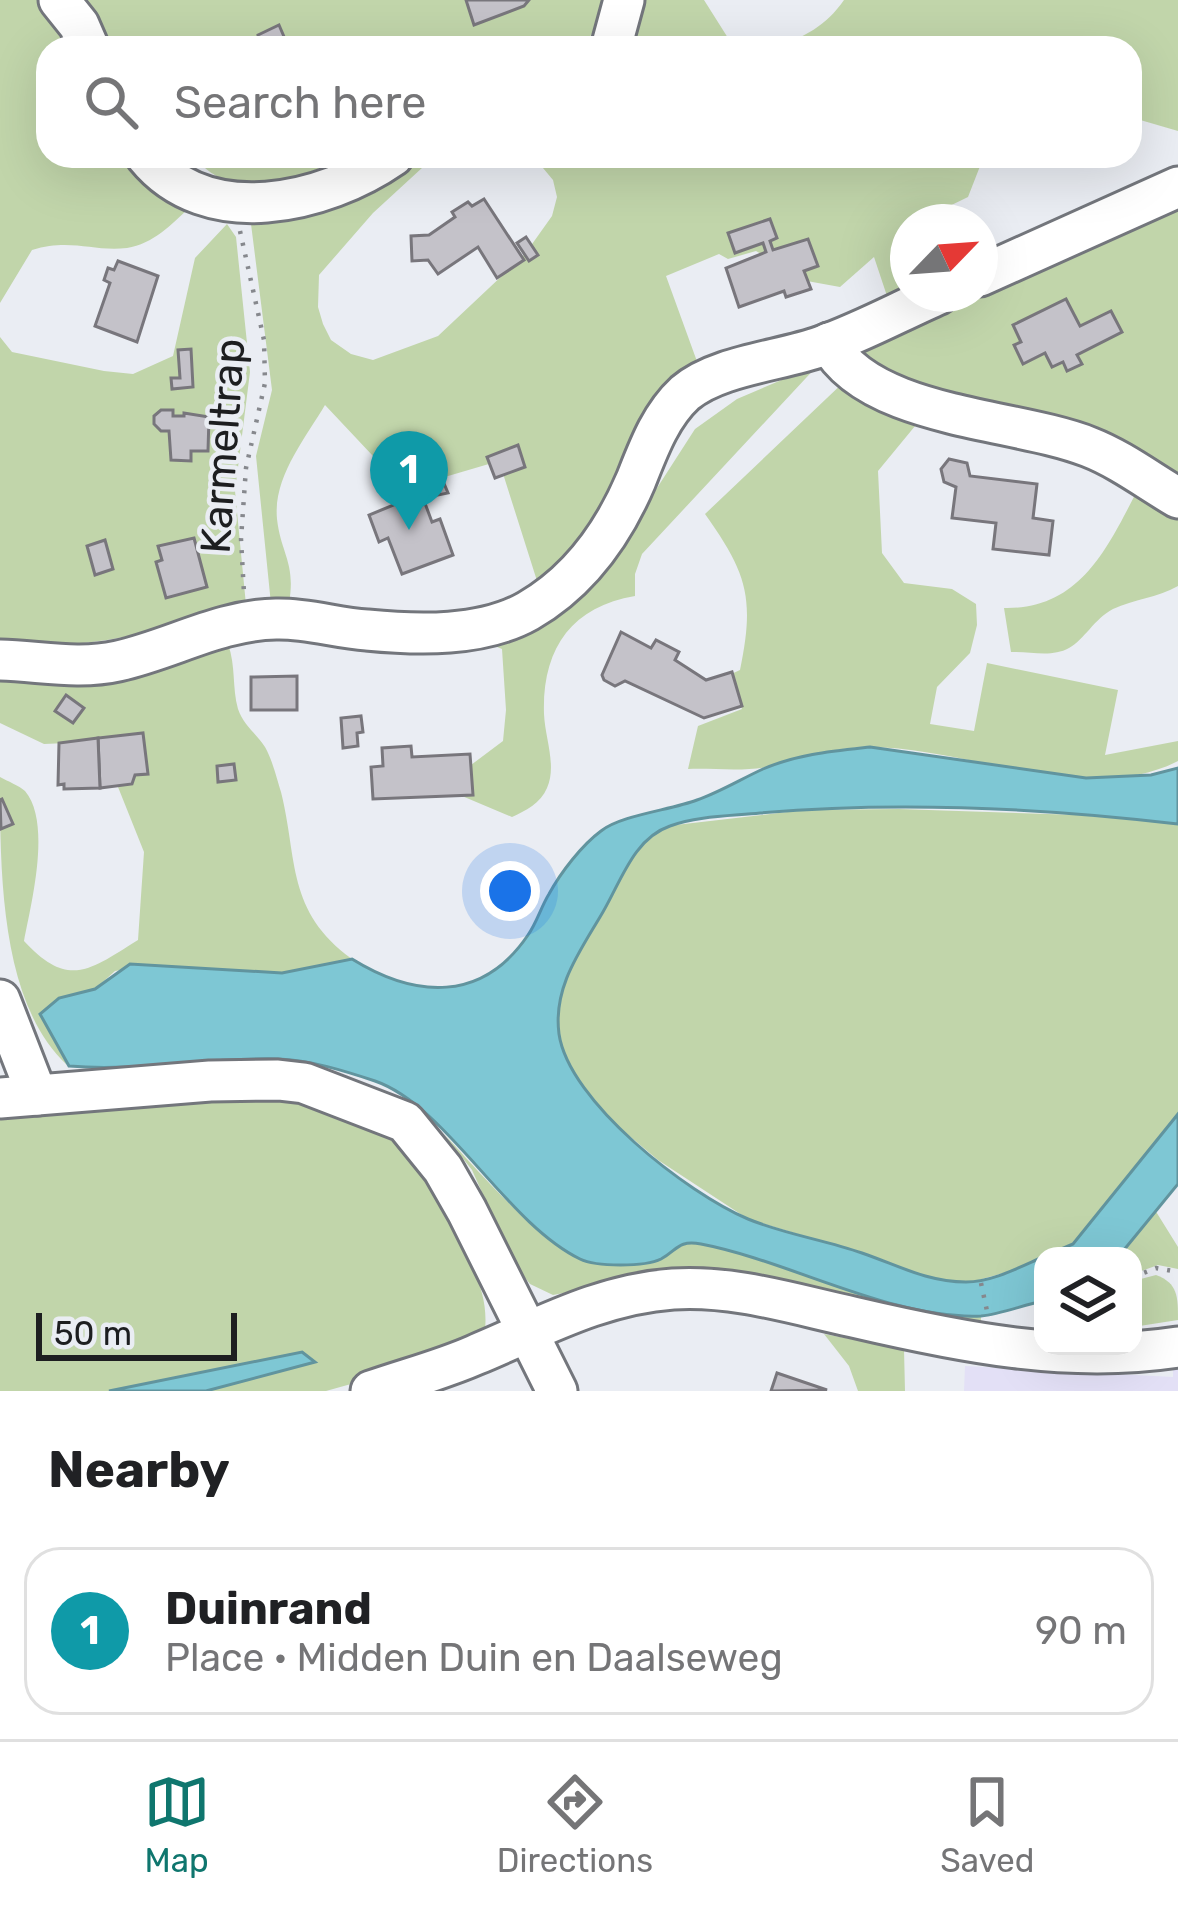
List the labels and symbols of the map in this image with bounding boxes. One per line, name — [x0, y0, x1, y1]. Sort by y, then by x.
north arrow — [890, 204, 998, 312]
street label: Karmeltrap — [191, 337, 255, 555]
pin: 1 — [370, 431, 448, 530]
your location — [480, 861, 540, 921]
scale bar — [36, 1307, 237, 1360]

